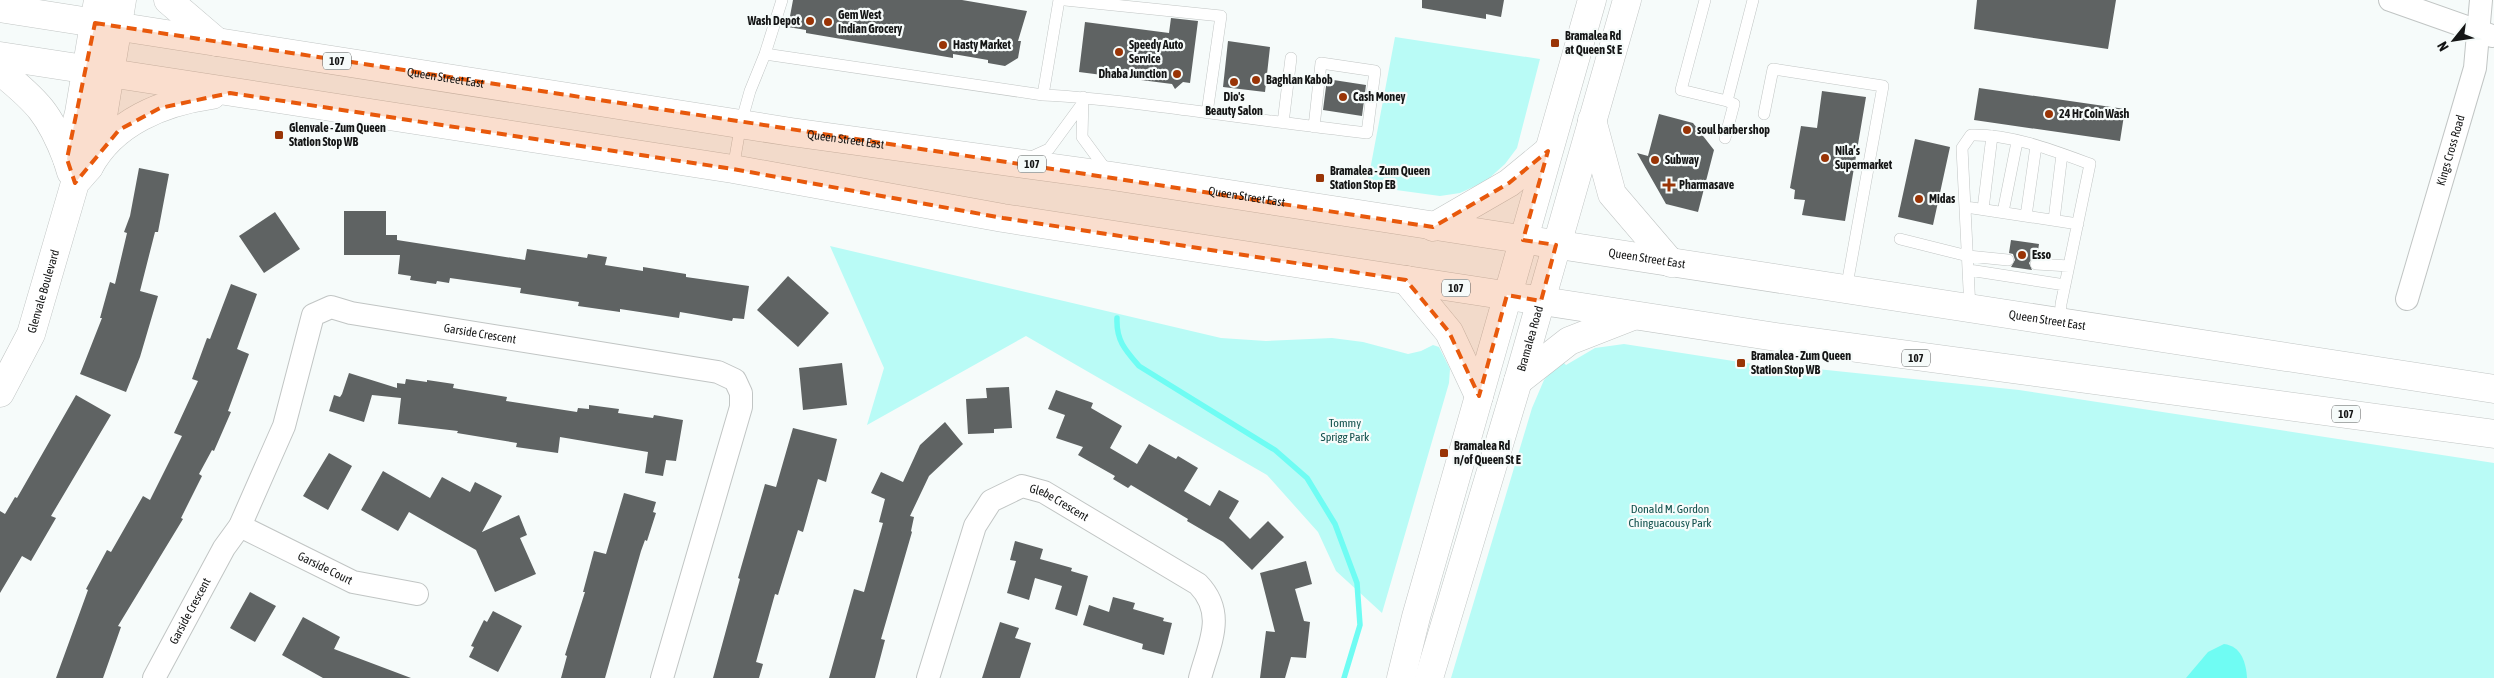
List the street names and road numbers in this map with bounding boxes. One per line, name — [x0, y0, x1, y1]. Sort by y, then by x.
road number: 107 — [323, 52, 351, 70]
street label: Queen Street East — [406, 65, 486, 91]
street label: Kings Cross Road — [2434, 113, 2468, 187]
street label: Queen Street East — [806, 127, 886, 152]
road number: 107 — [1018, 156, 1046, 172]
street label: Queen Street East — [1207, 184, 1287, 210]
street label: Queen Street East — [1608, 246, 1687, 271]
street label: Glenvale Boulevard — [25, 248, 62, 335]
road number: 107 — [1442, 280, 1470, 296]
street label: Bramalea Road — [1514, 304, 1546, 373]
street label: Queen Street East — [2008, 307, 2087, 333]
street label: Garside Crescent — [443, 321, 518, 347]
road number: 107 — [1902, 349, 1930, 366]
road number: 107 — [2332, 406, 2360, 422]
street label: Glebe Crescent — [1028, 481, 1092, 524]
street label: Garside Court — [296, 549, 355, 588]
street label: Garside Crescent — [167, 575, 214, 647]

